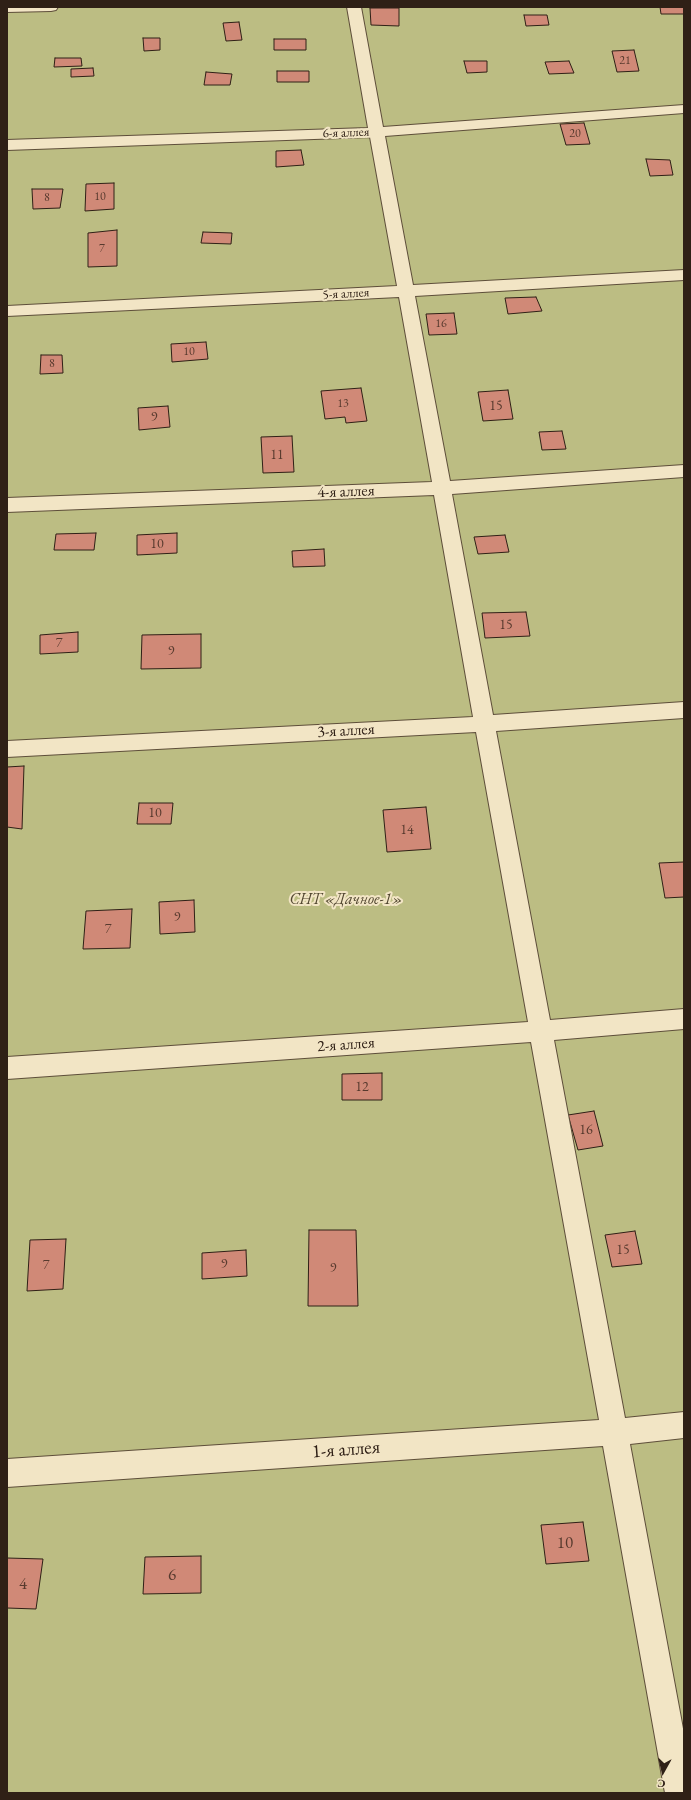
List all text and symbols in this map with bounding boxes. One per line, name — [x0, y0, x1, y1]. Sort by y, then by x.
house number: 21 — [619, 54, 631, 68]
street label: 6-я аллея — [322, 124, 370, 142]
house number: 20 — [569, 127, 581, 141]
house number: 10 — [94, 190, 106, 204]
house number: 8 — [44, 191, 50, 205]
house number: 7 — [99, 242, 105, 256]
street label: 5-я аллея — [322, 285, 370, 303]
house number: 16 — [435, 317, 447, 331]
house number: 10 — [183, 345, 195, 359]
house number: 8 — [49, 357, 55, 371]
house number: 13 — [337, 397, 349, 411]
house number: 15 — [489, 398, 503, 414]
house number: 9 — [151, 409, 157, 425]
house number: 11 — [270, 447, 284, 463]
street label: 4-я аллея — [317, 481, 375, 503]
house number: 10 — [150, 536, 164, 552]
house number: 15 — [499, 617, 513, 633]
house number: 7 — [56, 635, 62, 651]
house number: 9 — [168, 643, 174, 659]
street label: 3-я аллея — [317, 720, 375, 742]
house number: 10 — [148, 805, 162, 821]
house number: 14 — [400, 822, 414, 838]
park label: СНТ «Дачное-1» — [289, 890, 403, 910]
house number: 9 — [174, 909, 180, 925]
house number: 7 — [105, 921, 111, 937]
street label: 2-я аллея — [317, 1033, 375, 1057]
house number: 12 — [355, 1079, 369, 1095]
house number: 16 — [579, 1122, 593, 1138]
house number: 15 — [616, 1242, 630, 1258]
house number: 9 — [221, 1256, 227, 1272]
house number: 7 — [43, 1257, 49, 1273]
house number: 9 — [330, 1260, 336, 1276]
street label: 1-я аллея — [311, 1436, 381, 1464]
house number: 10 — [557, 1533, 573, 1553]
house number: 6 — [168, 1565, 176, 1585]
house number: 4 — [19, 1574, 27, 1594]
north arrow — [643, 1752, 683, 1792]
text: С — [656, 1776, 666, 1791]

